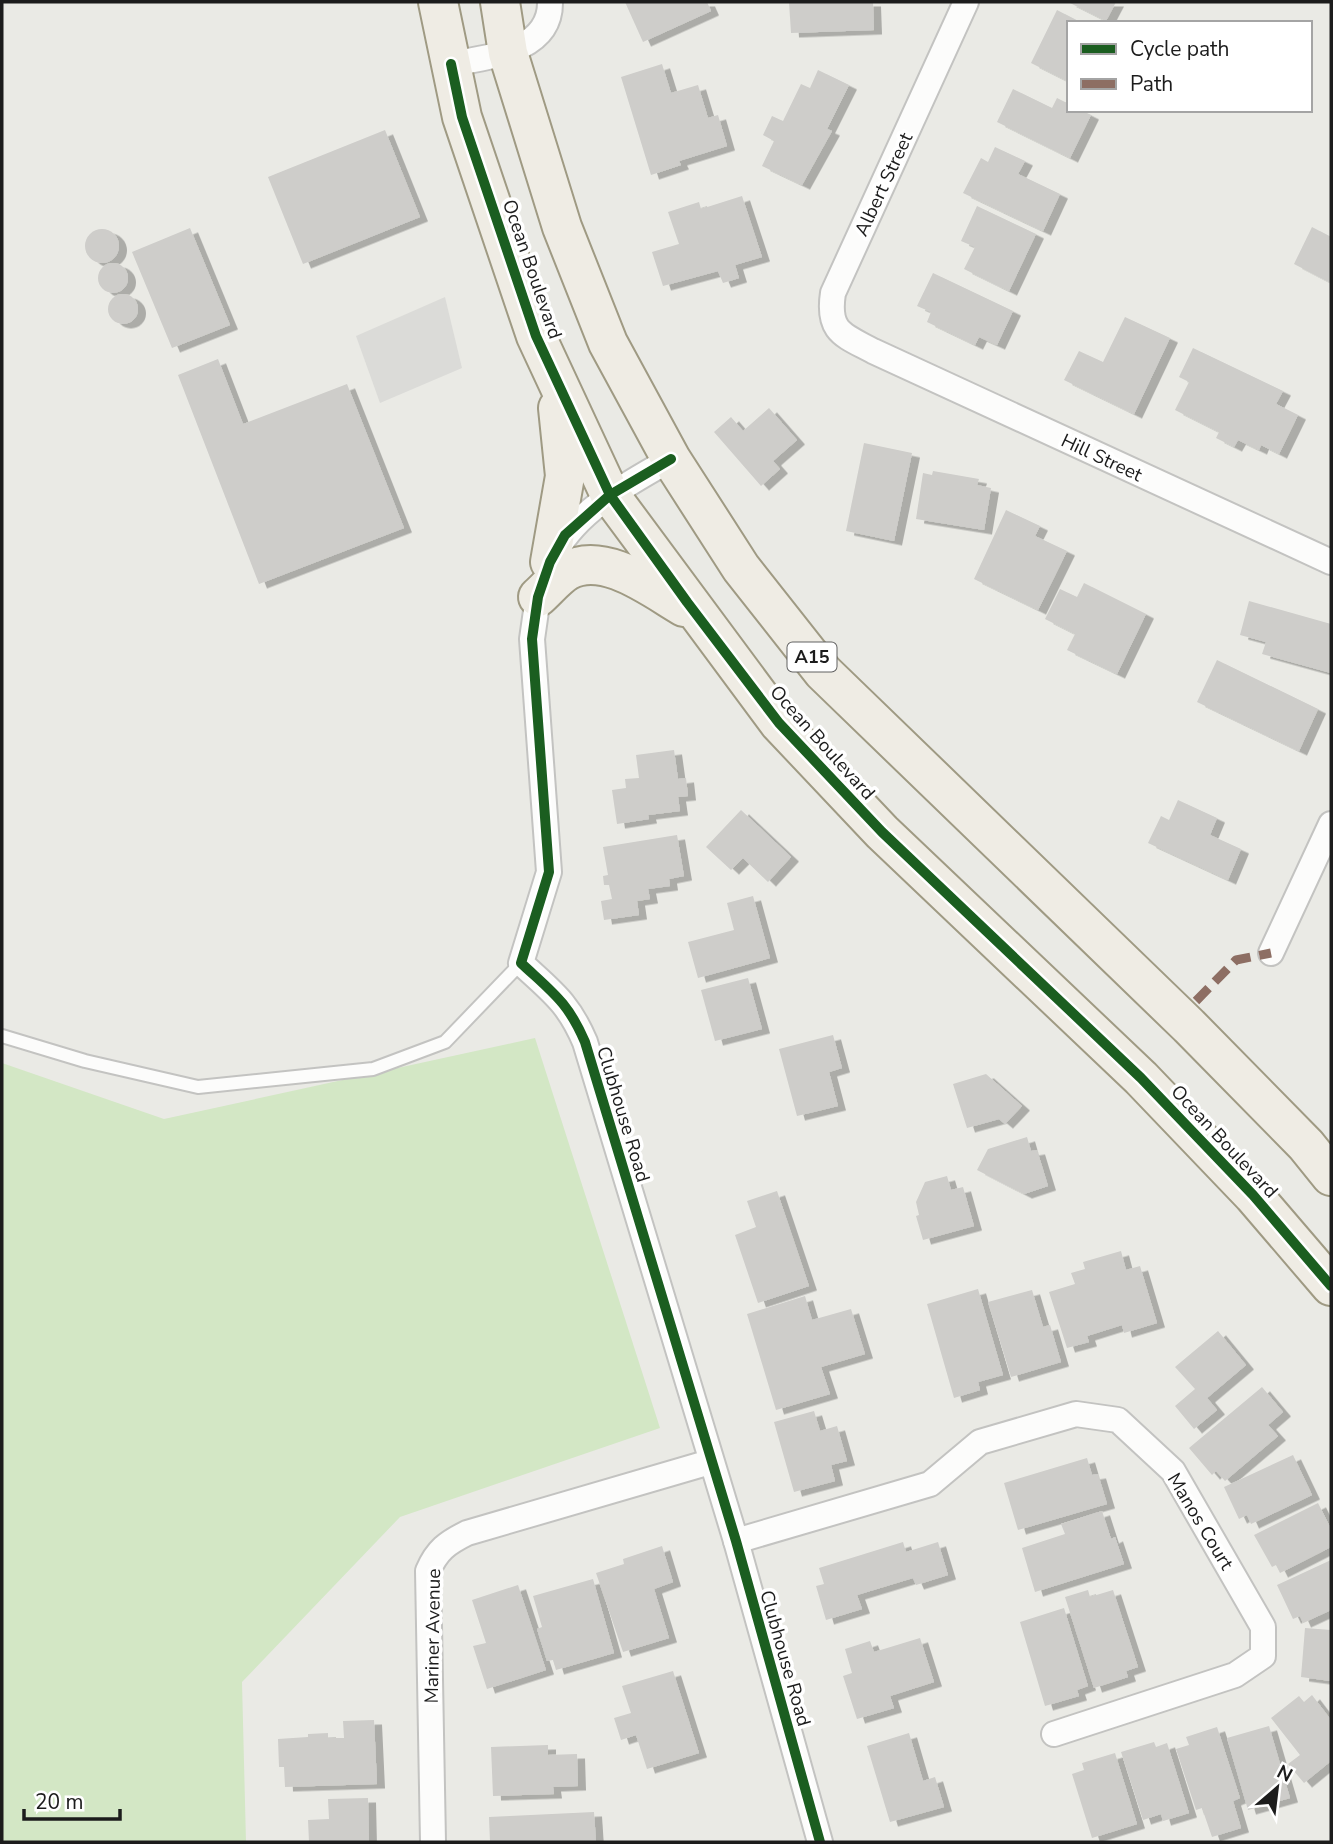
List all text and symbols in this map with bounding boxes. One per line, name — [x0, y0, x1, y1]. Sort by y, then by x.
legend — [1067, 21, 1312, 112]
text: Cycle path — [1130, 35, 1229, 63]
text: Path — [1130, 70, 1173, 98]
street label: Albert Street — [849, 128, 919, 240]
street label: Ocean Boulevard — [496, 196, 568, 343]
street label: Hill Street — [1057, 428, 1147, 488]
road number: A15 — [788, 642, 836, 672]
street label: Ocean Boulevard — [764, 680, 881, 806]
street label: Clubhouse Road — [590, 1043, 656, 1185]
street label: Ocean Boulevard — [1165, 1079, 1284, 1204]
street label: Manos Court — [1161, 1468, 1240, 1575]
street label: Mariner Avenue — [419, 1568, 447, 1704]
street label: Clubhouse Road — [753, 1587, 817, 1729]
north arrow — [1242, 1753, 1312, 1823]
text: N — [1272, 1759, 1297, 1789]
scale bar — [24, 1778, 121, 1822]
text: 20 m — [35, 1788, 84, 1816]

